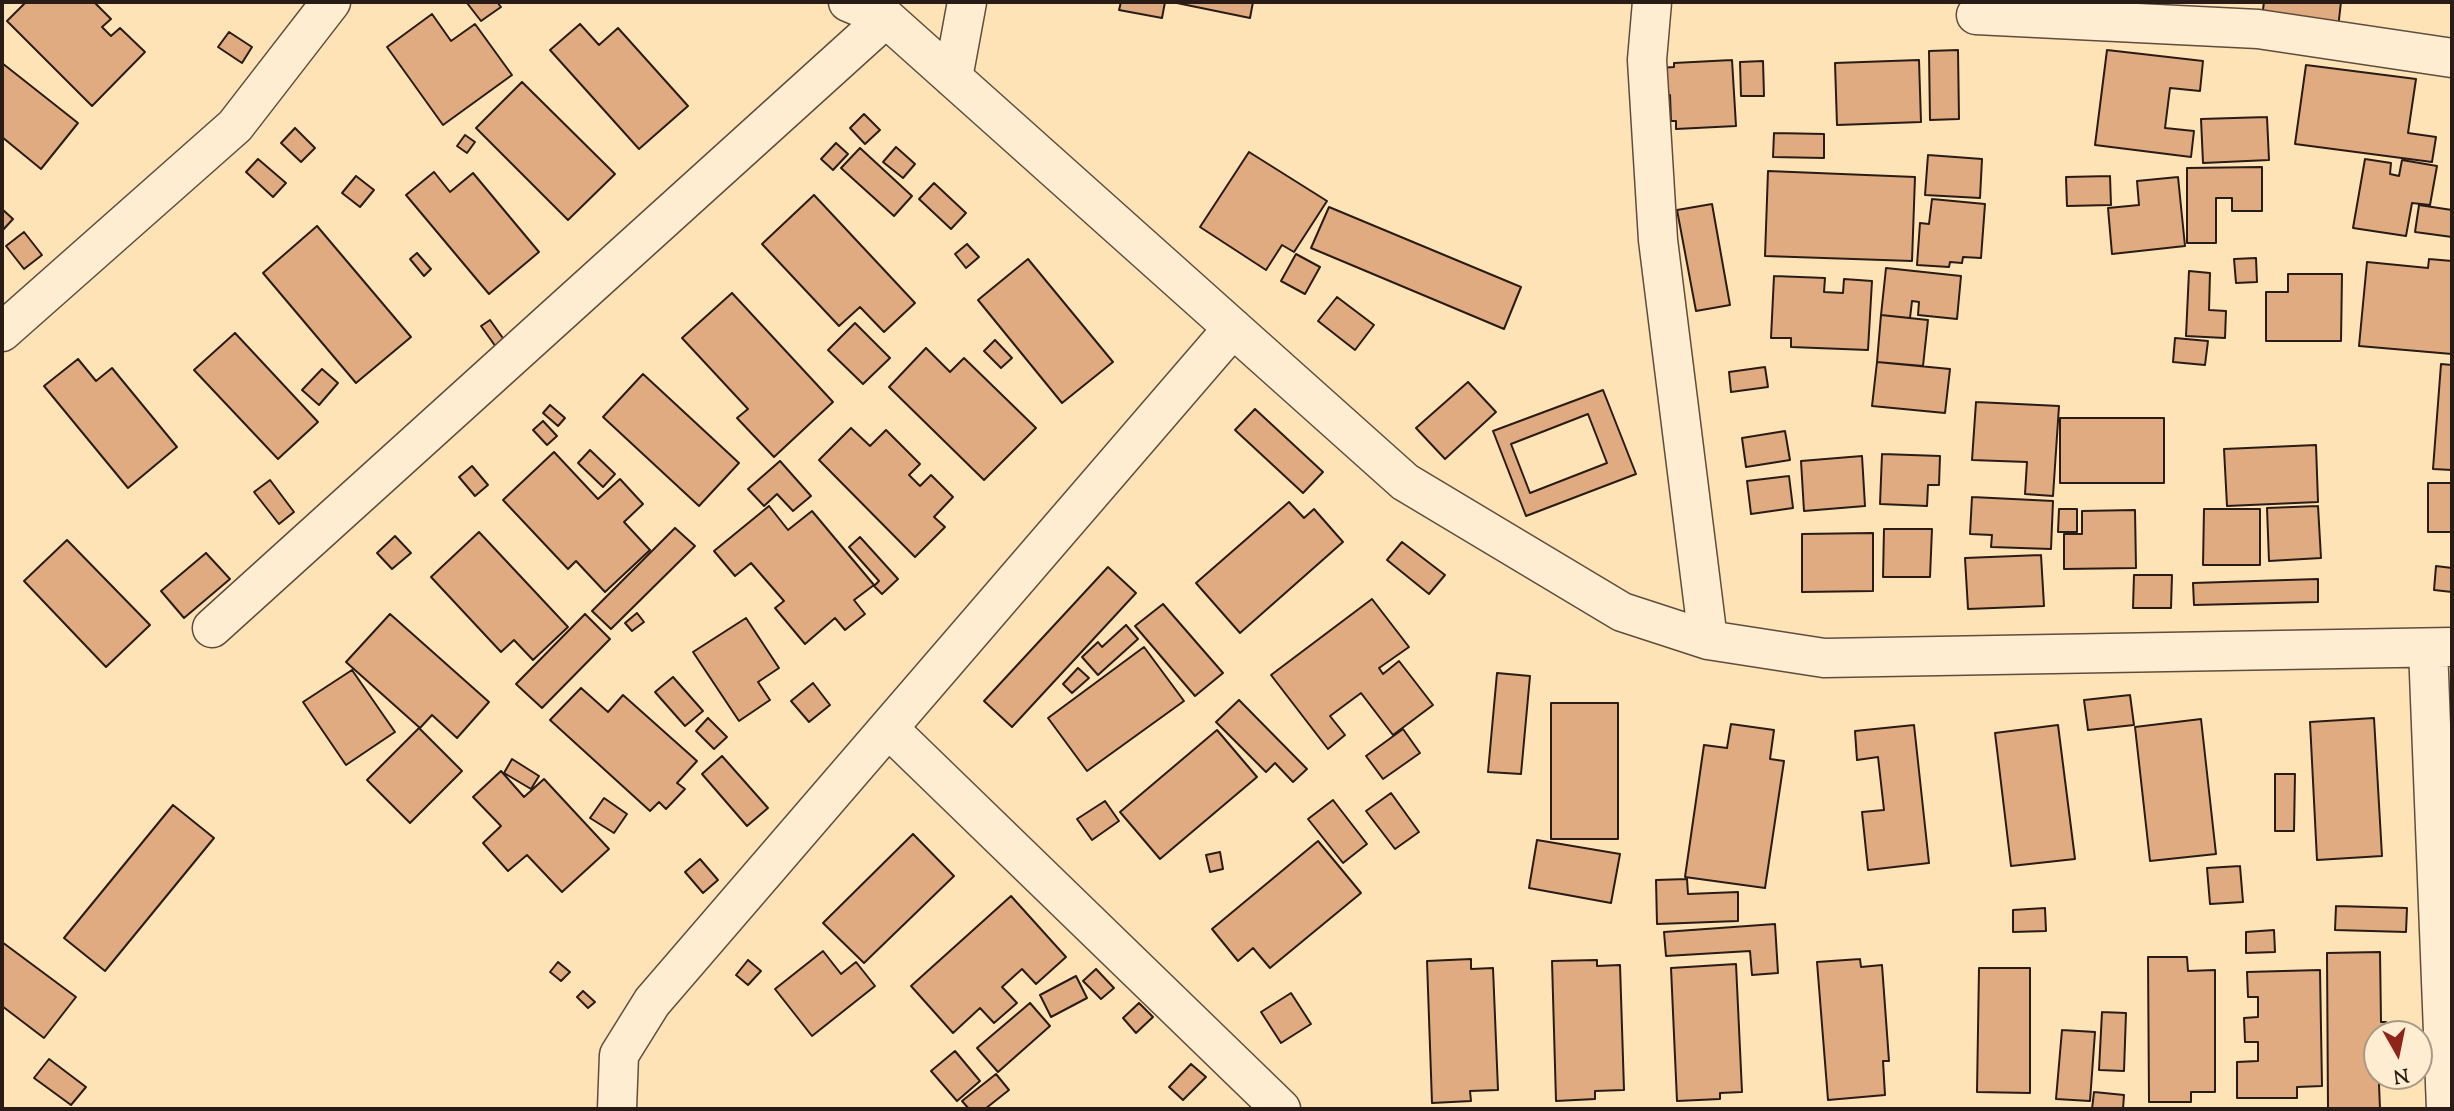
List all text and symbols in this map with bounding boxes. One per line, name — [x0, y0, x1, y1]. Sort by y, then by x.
north arrow — [2363, 1020, 2433, 1090]
text: N — [2391, 1060, 2411, 1089]

